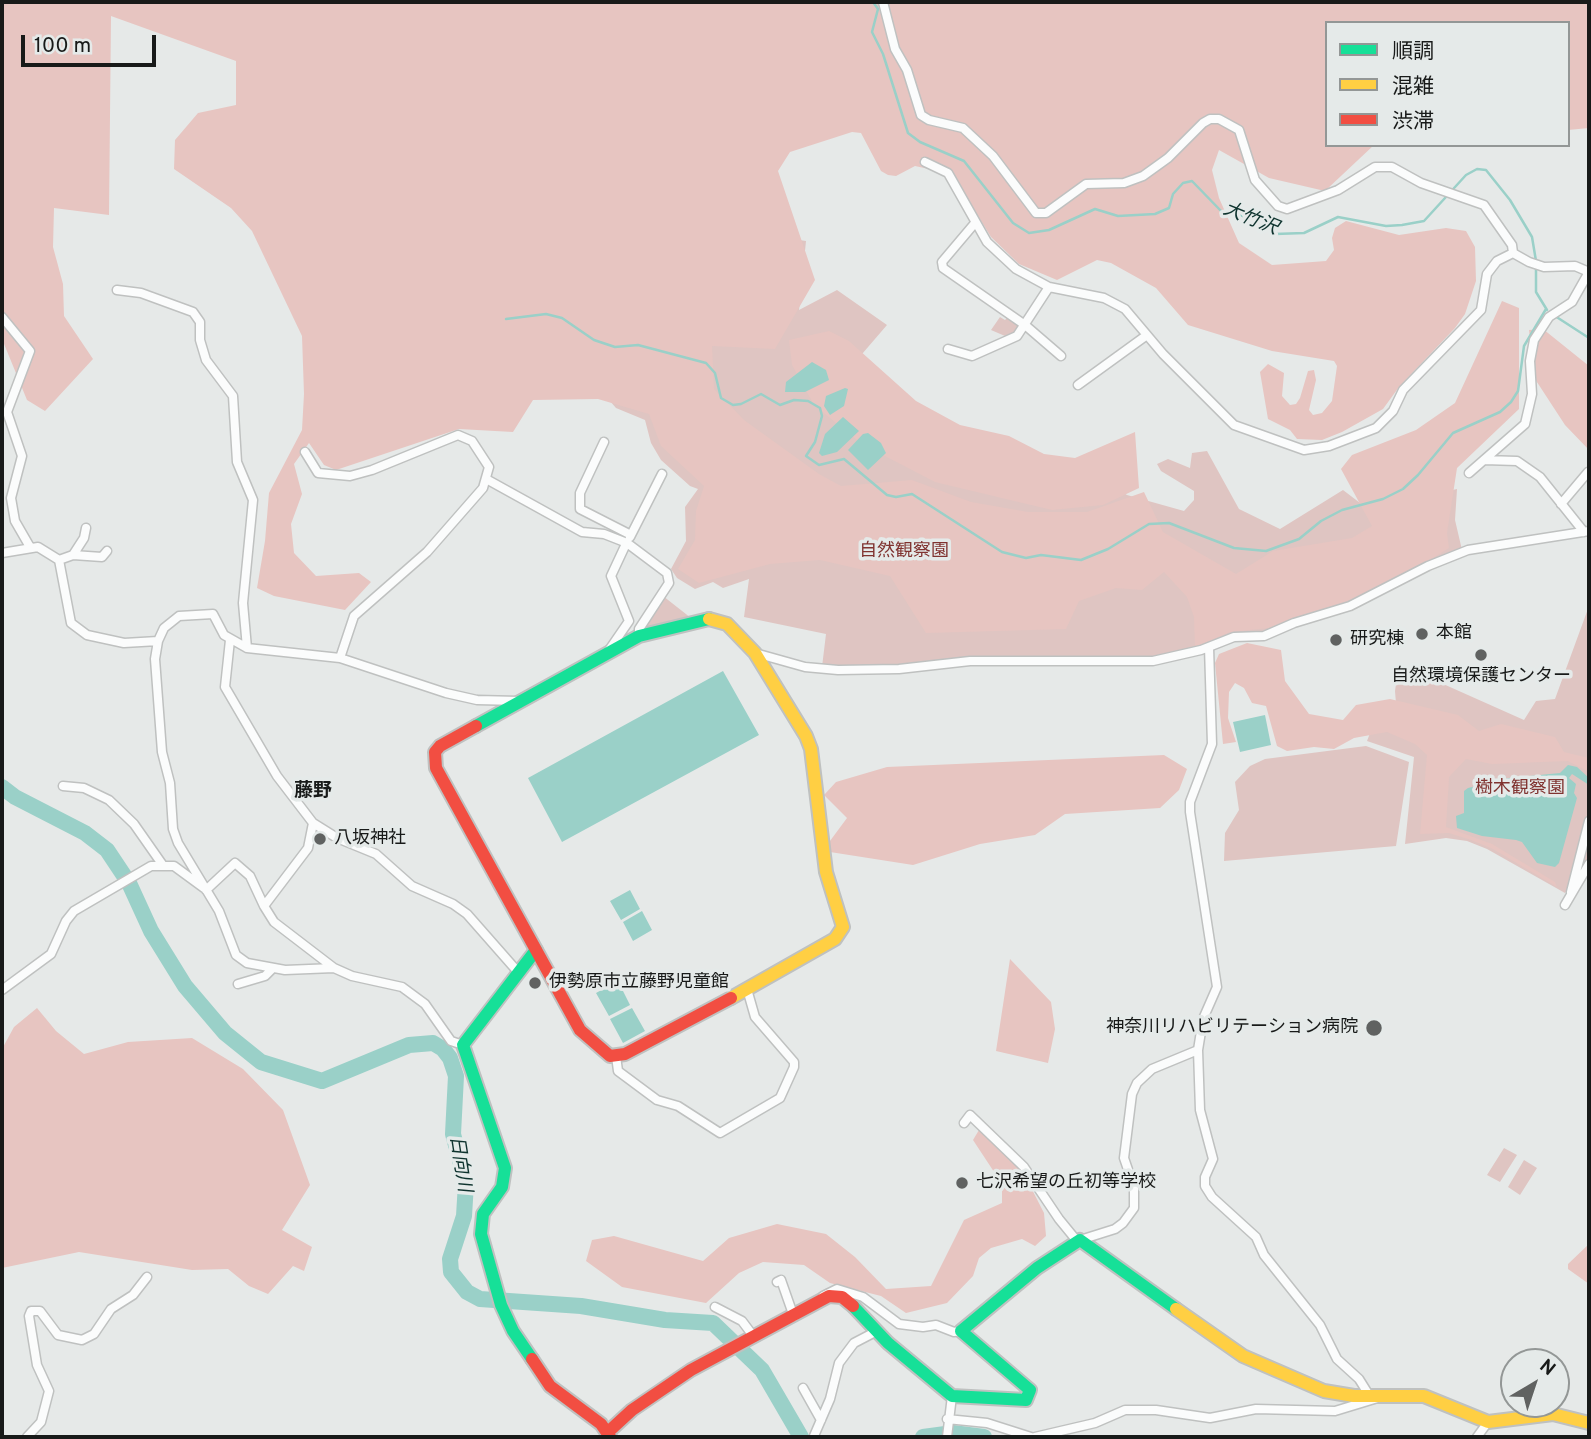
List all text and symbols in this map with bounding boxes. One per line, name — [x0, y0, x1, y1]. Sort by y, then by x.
scale bar — [24, 21, 159, 65]
legend — [1325, 21, 1570, 147]
text: 100 m — [34, 33, 91, 60]
text: 順調 — [1392, 39, 1434, 66]
text: 混雑 — [1392, 74, 1434, 101]
text: 渋滞 — [1392, 109, 1434, 136]
water label: 大竹沢 — [1219, 199, 1281, 241]
park label: 自然観察園 — [859, 541, 949, 563]
place label: 本館 — [1436, 623, 1472, 645]
marker: 本館 — [1414, 626, 1430, 642]
place label: 研究棟 — [1350, 629, 1404, 651]
marker: 研究棟 — [1328, 632, 1344, 648]
marker: 自然環境保護センター — [1473, 647, 1489, 663]
place label: 自然環境保護センター — [1391, 666, 1571, 688]
park label: 樹木観察園 — [1475, 778, 1565, 800]
district label: 藤野 — [294, 781, 332, 803]
place label: 八坂神社 — [334, 828, 406, 850]
marker: 八坂神社 — [312, 831, 328, 847]
place label: 伊勢原市立藤野児童館 — [549, 972, 729, 994]
marker: 伊勢原市立藤野児童館 — [527, 975, 543, 991]
place label: 神奈川リハビリテーション病院 — [1106, 1017, 1358, 1039]
marker: 神奈川リハビリテーション病院 — [1364, 1018, 1384, 1038]
water label: 日向川 — [443, 1134, 475, 1194]
place label: 七沢希望の丘初等学校 — [976, 1172, 1156, 1194]
marker: 七沢希望の丘初等学校 — [954, 1175, 970, 1191]
north arrow — [1500, 1348, 1570, 1418]
text: N — [1534, 1355, 1560, 1382]

